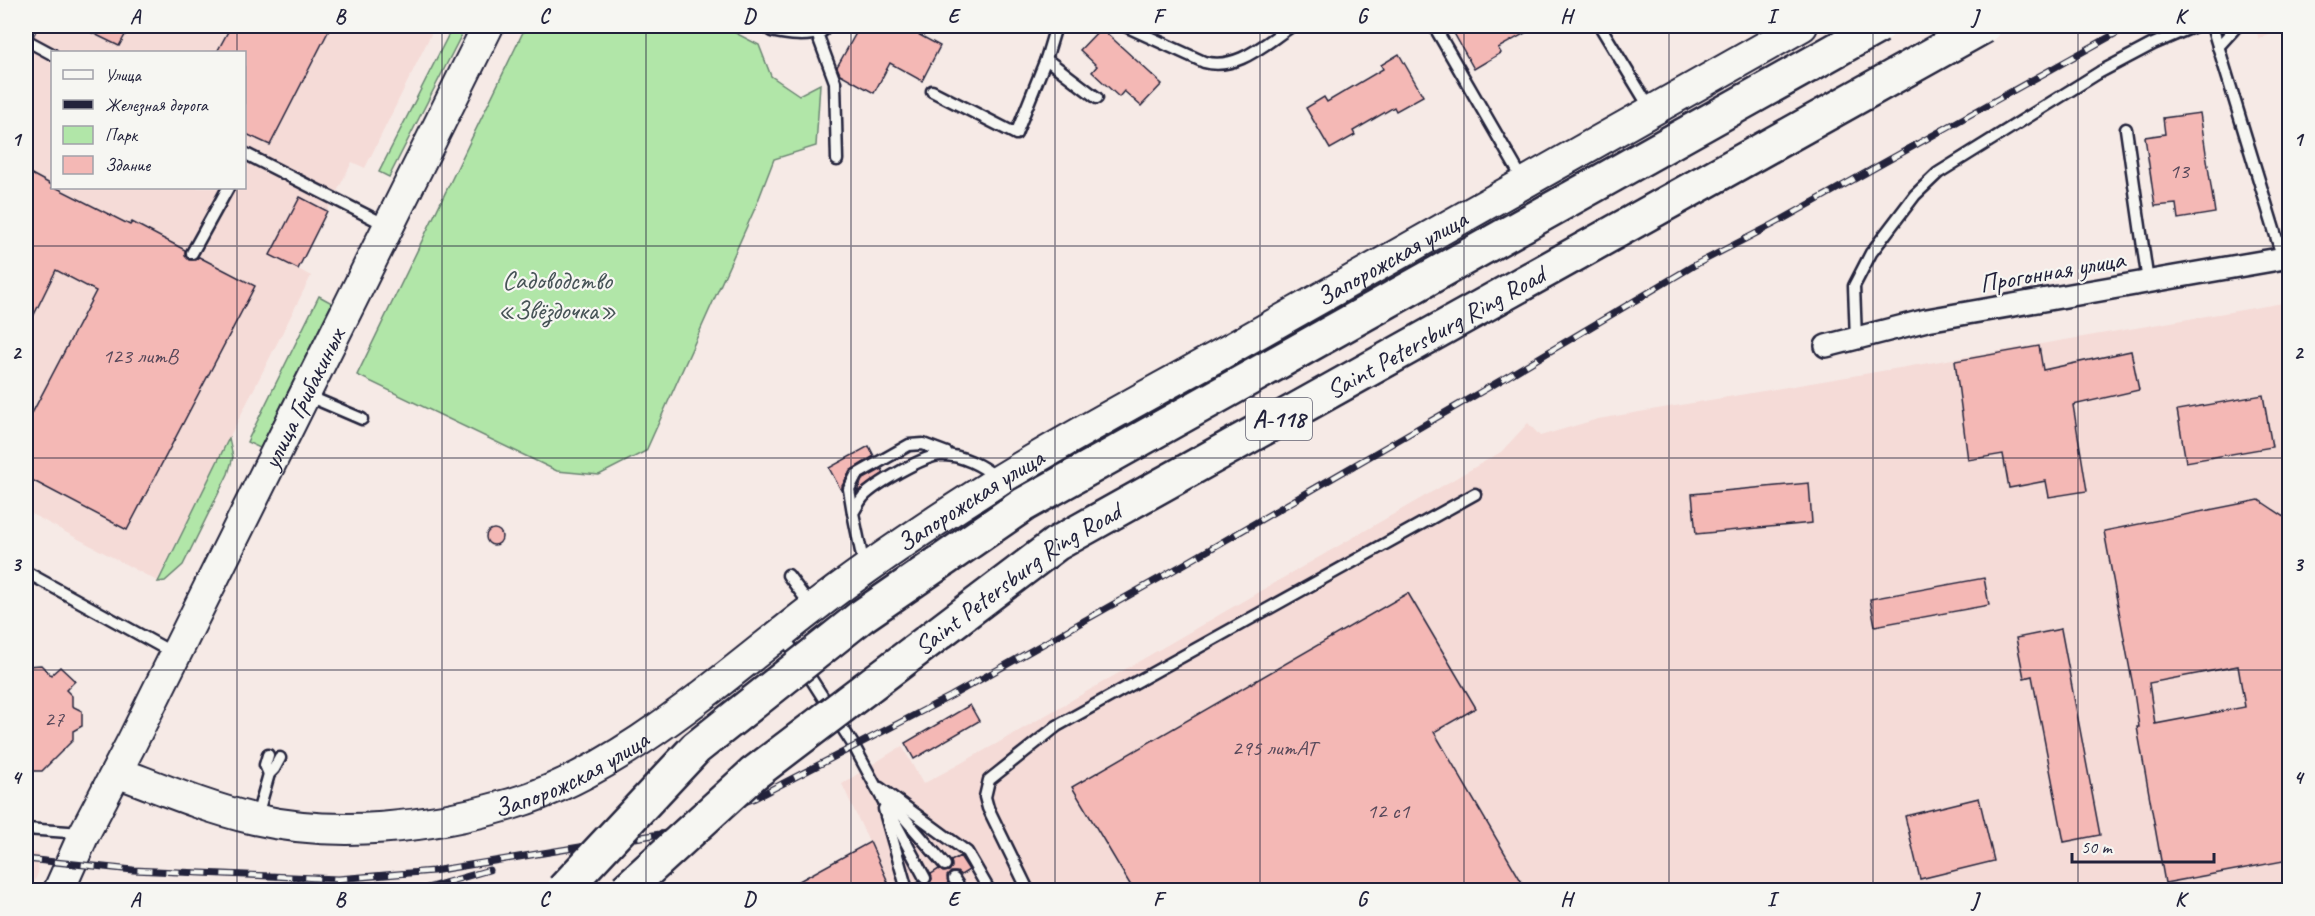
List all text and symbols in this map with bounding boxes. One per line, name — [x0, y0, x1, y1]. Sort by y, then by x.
text: A — [130, 4, 142, 29]
text: B — [335, 4, 347, 29]
text: C — [539, 4, 551, 29]
text: D — [743, 4, 757, 29]
text: E — [948, 4, 962, 29]
text: F — [1153, 4, 1167, 29]
text: G — [1357, 4, 1370, 29]
text: H — [1560, 4, 1575, 29]
text: I — [1767, 4, 1780, 29]
text: J — [1970, 4, 1982, 29]
text: K — [2175, 4, 2189, 29]
legend — [51, 51, 246, 189]
text: Улица — [105, 64, 142, 86]
text: Железная дорога — [105, 94, 209, 117]
text: Парк — [105, 124, 139, 146]
text: 1 — [12, 127, 23, 152]
text: 1 — [2294, 127, 2305, 152]
text: Здание — [105, 154, 151, 176]
house number: 13 — [2169, 157, 2191, 185]
street label: Запорожская улица — [1310, 202, 1474, 314]
street label: Прогонная улица — [1977, 242, 2129, 300]
street label: Saint Petersburg Ring Road — [1320, 257, 1554, 407]
park label: Садоводство «Звёздочка» — [498, 264, 616, 328]
street label: улица Грибакиных — [254, 321, 353, 476]
text: 2 — [12, 340, 23, 365]
text: 2 — [2294, 340, 2305, 365]
house number: 123 литВ — [102, 342, 180, 370]
road number: А-118 — [1246, 398, 1312, 440]
street label: Запорожская улица — [890, 440, 1051, 560]
street label: Saint Petersburg Ring Road — [908, 493, 1130, 663]
text: 3 — [12, 552, 23, 577]
text: 3 — [2294, 552, 2305, 577]
house number: 27 — [44, 705, 65, 733]
street label: Запорожская улица — [490, 722, 656, 825]
house number: 295 литАТ — [1232, 734, 1321, 762]
text: 4 — [12, 765, 24, 790]
text: 4 — [2294, 765, 2306, 790]
house number: 12 с1 — [1367, 797, 1411, 825]
scale bar — [2072, 826, 2214, 864]
text: 50 m — [2081, 836, 2114, 858]
text: A — [130, 887, 142, 912]
text: B — [335, 887, 347, 912]
text: C — [539, 887, 551, 912]
text: D — [743, 887, 757, 912]
text: E — [948, 887, 962, 912]
text: F — [1153, 887, 1167, 912]
text: G — [1357, 887, 1370, 912]
text: H — [1560, 887, 1575, 912]
text: I — [1767, 887, 1780, 912]
text: J — [1970, 887, 1982, 912]
text: K — [2175, 887, 2189, 912]

